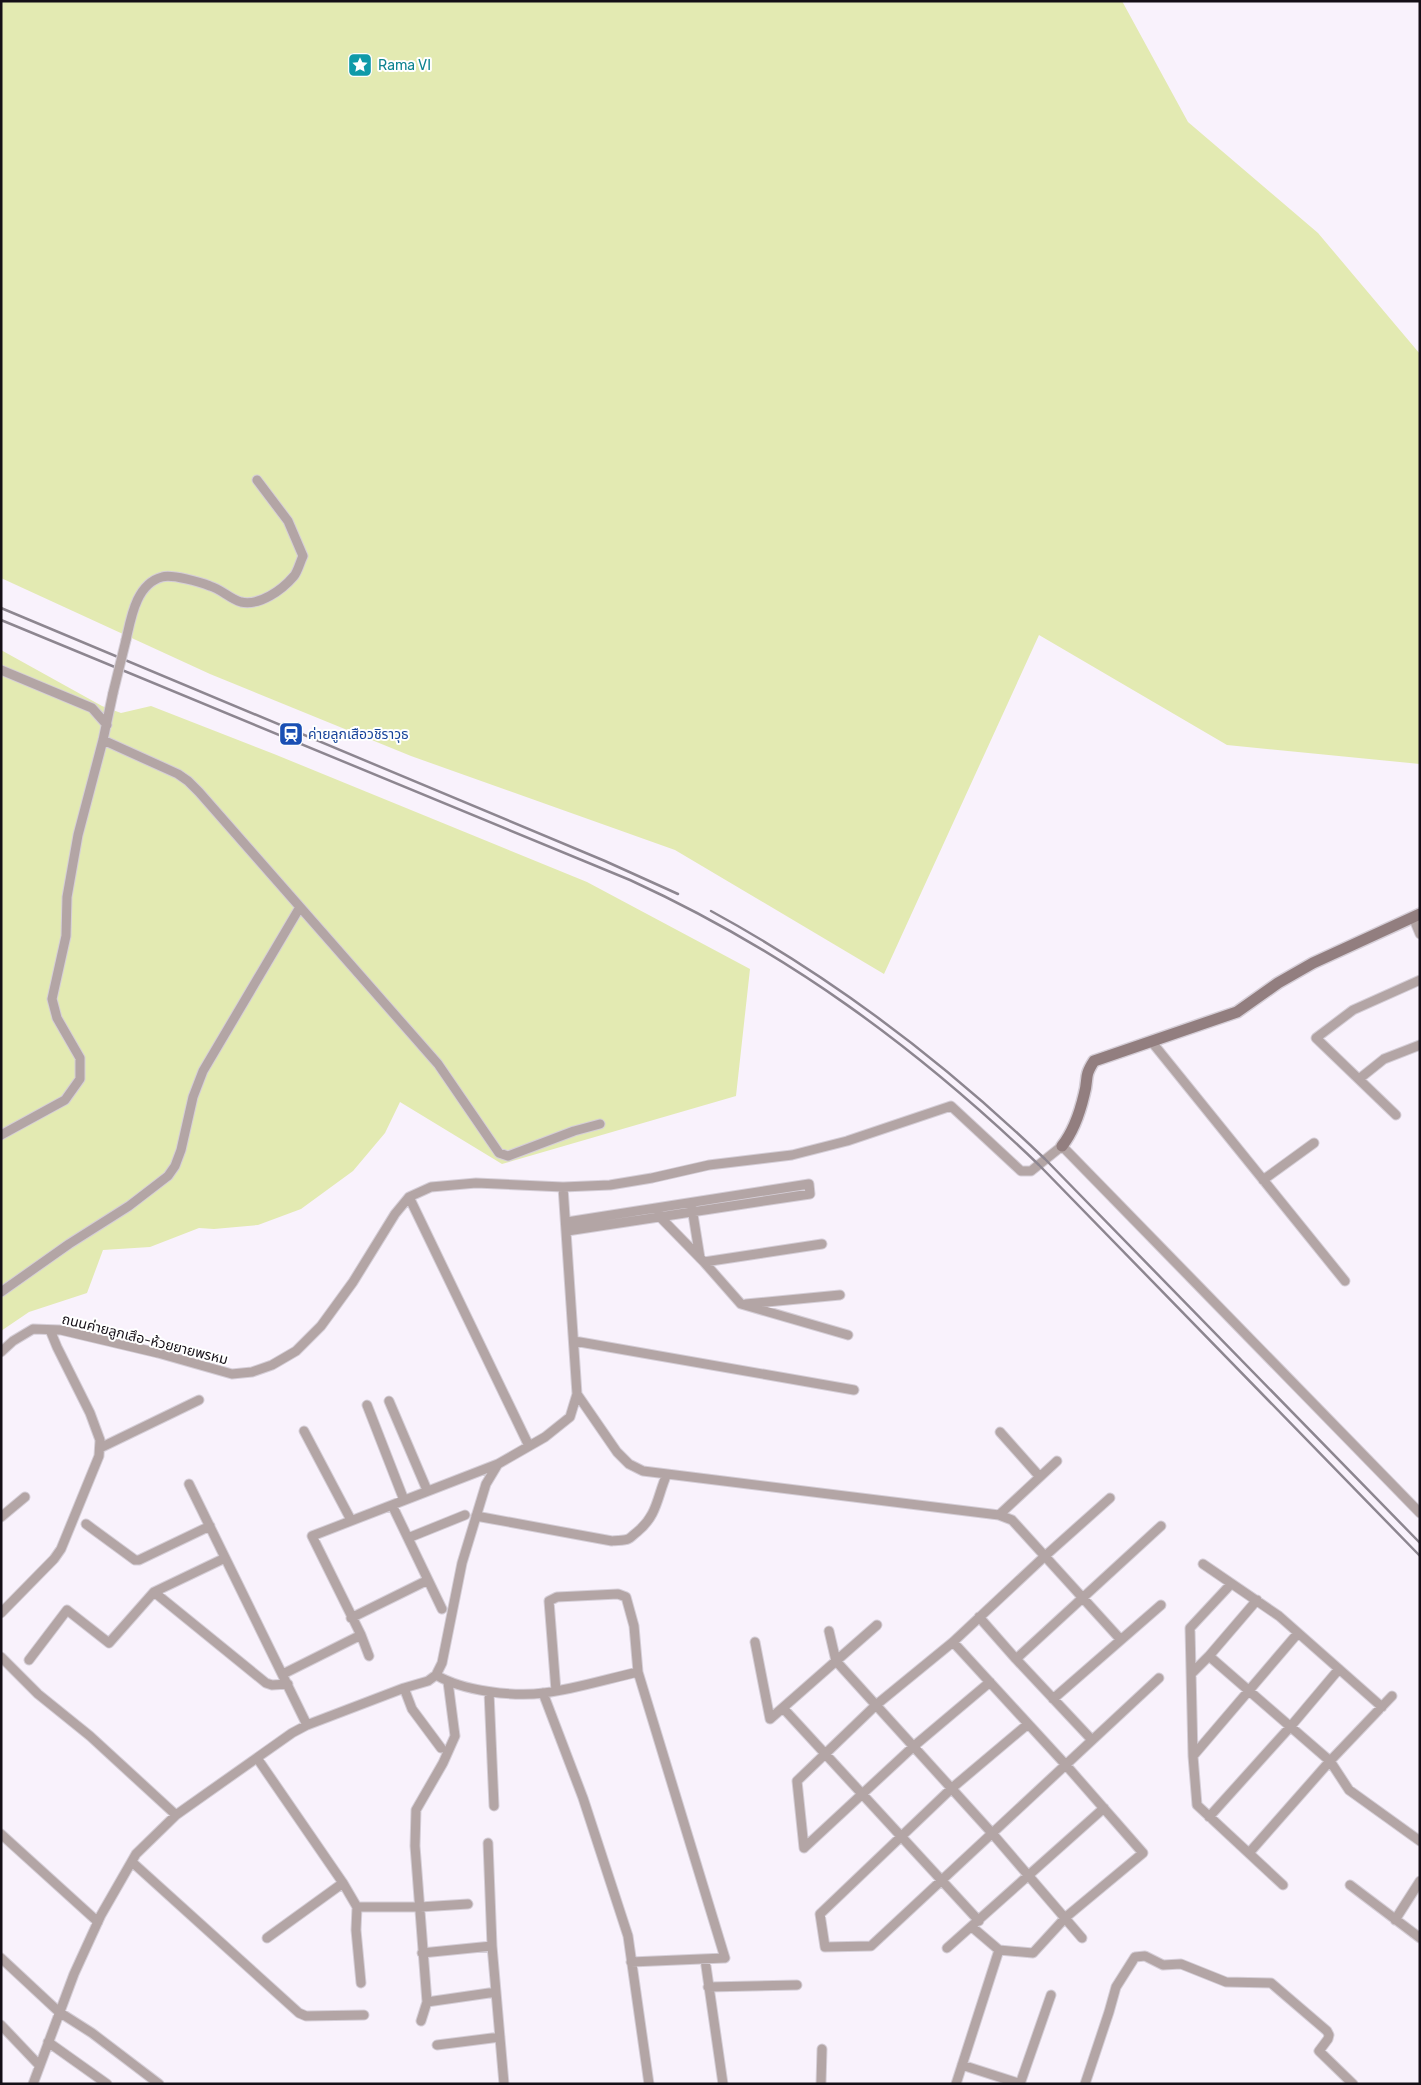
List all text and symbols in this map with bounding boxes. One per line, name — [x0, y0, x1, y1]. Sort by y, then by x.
place icon: Rama VI — [347, 52, 373, 78]
place label: Rama VI — [378, 57, 431, 74]
station icon: ค่ายลูกเสือวชิราวุธ — [278, 721, 304, 747]
place label: ค่ายลูกเสือวชิราวุธ — [308, 726, 409, 743]
street label: ถนนค่ายลูกเสึอ-ห้วยยายพรหม — [60, 1311, 230, 1368]

